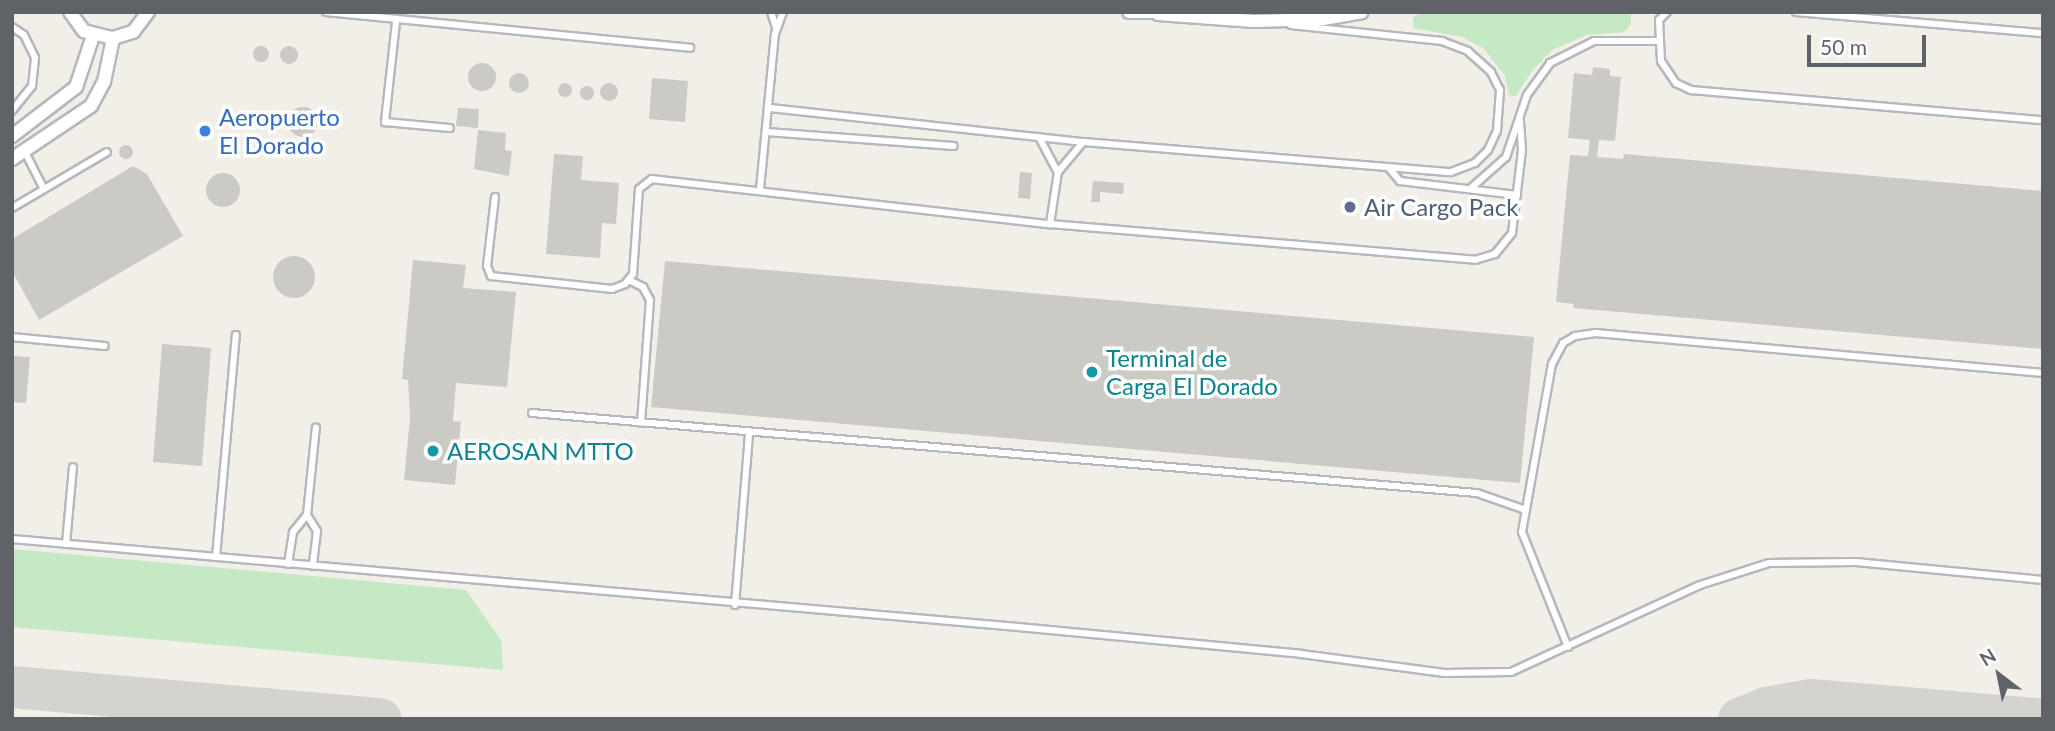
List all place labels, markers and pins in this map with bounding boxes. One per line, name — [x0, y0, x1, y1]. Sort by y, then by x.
place label: Aeropuerto El Dorado — [219, 103, 340, 159]
marker: Aeropuerto El Dorado — [197, 123, 213, 139]
place label: Air Cargo Pack — [1364, 193, 1519, 221]
marker: Air Cargo Pack — [1342, 199, 1358, 215]
place label: Terminal de Carga El Dorado — [1106, 344, 1278, 400]
marker: Terminal de Carga El Dorado — [1084, 364, 1100, 380]
place label: AEROSAN MTTO — [447, 437, 634, 465]
marker: AEROSAN MTTO — [425, 443, 441, 459]

